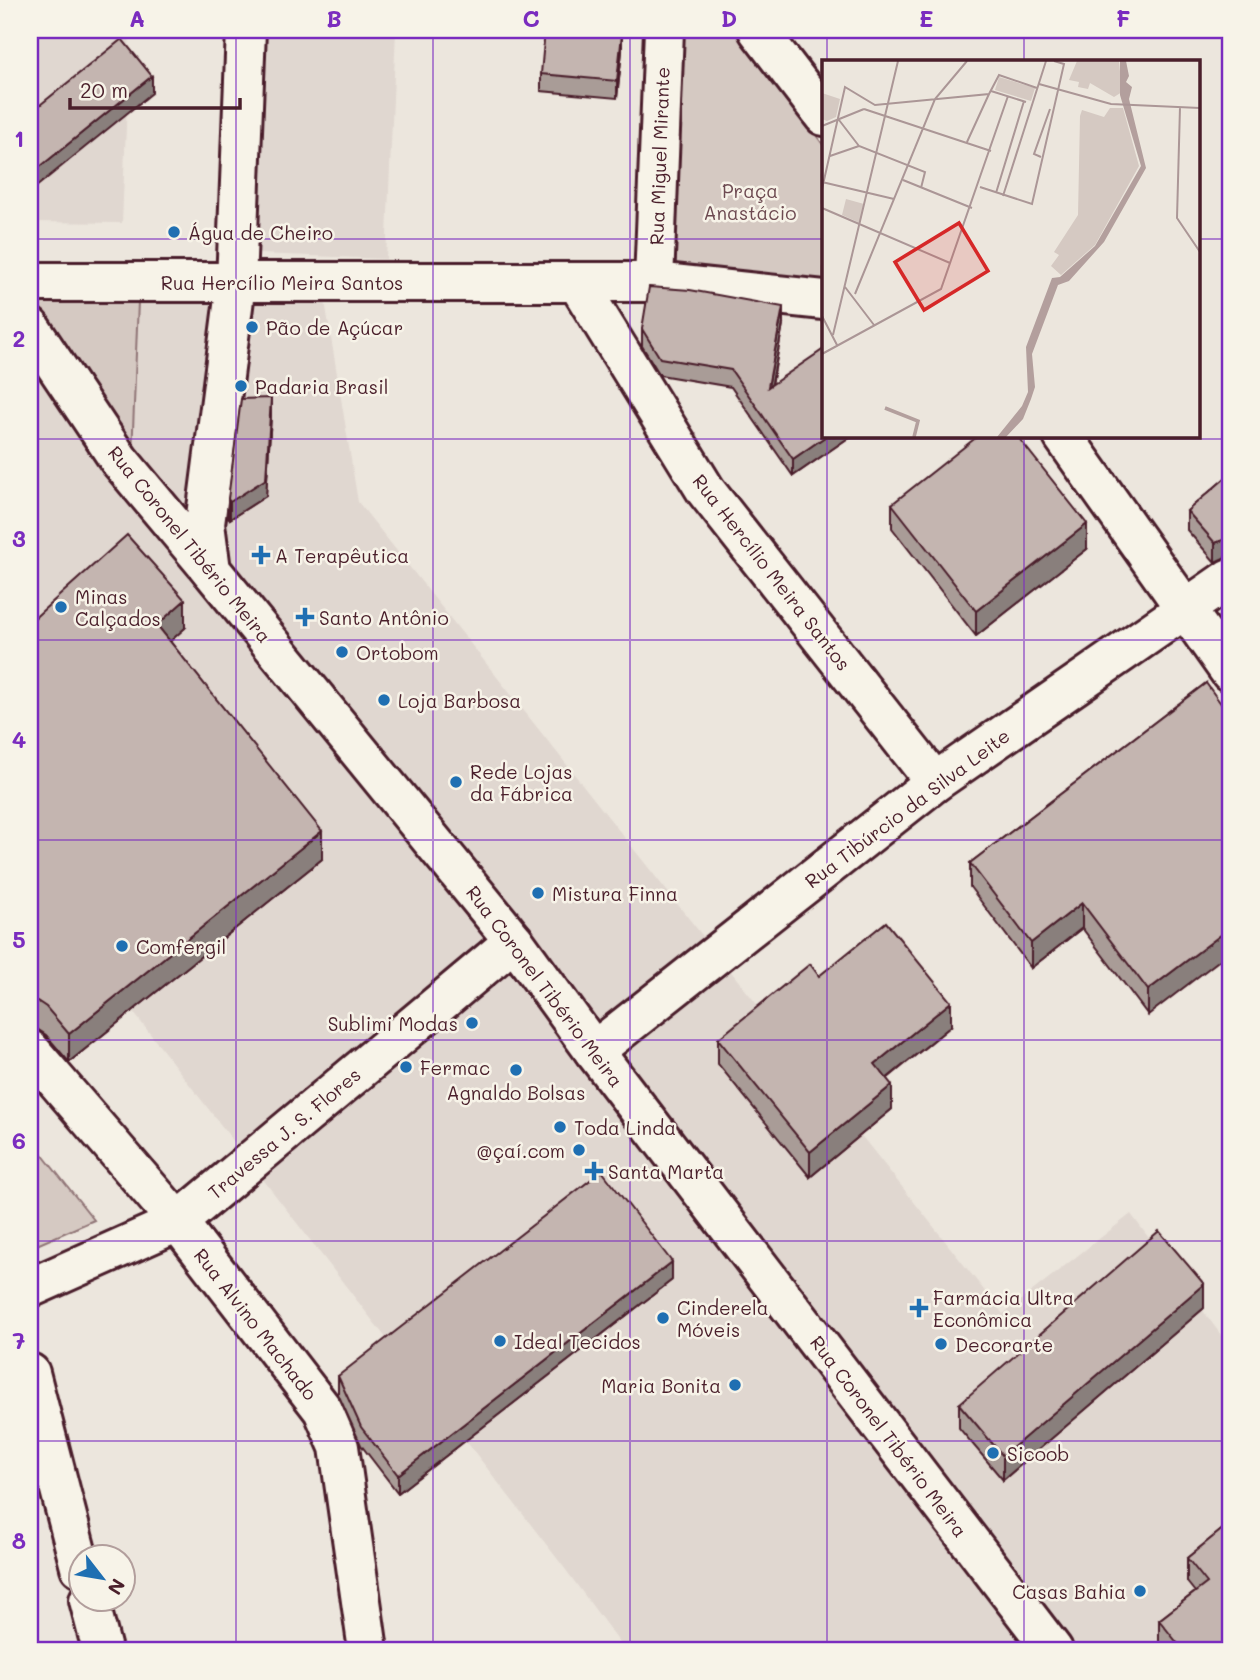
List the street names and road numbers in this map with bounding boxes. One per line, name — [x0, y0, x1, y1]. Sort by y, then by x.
street label: Rua Miguel Mirante — [643, 66, 675, 246]
street label: Rua Hercílio Meira Santos — [161, 270, 403, 295]
street label: Rua Coronel Tibério Meira — [103, 440, 277, 648]
street label: Rua Hercílio Meira Santos — [688, 469, 856, 675]
street label: Rua Tibúrcio da Silva Leite — [800, 723, 1014, 893]
street label: Rua Coronel Tibério Meira — [461, 880, 629, 1092]
street label: Travessa J. S. Flores — [202, 1062, 366, 1204]
street label: Rua Alvino Machado — [189, 1243, 323, 1405]
street label: Rua Coronel Tibério Meira — [805, 1330, 973, 1542]

